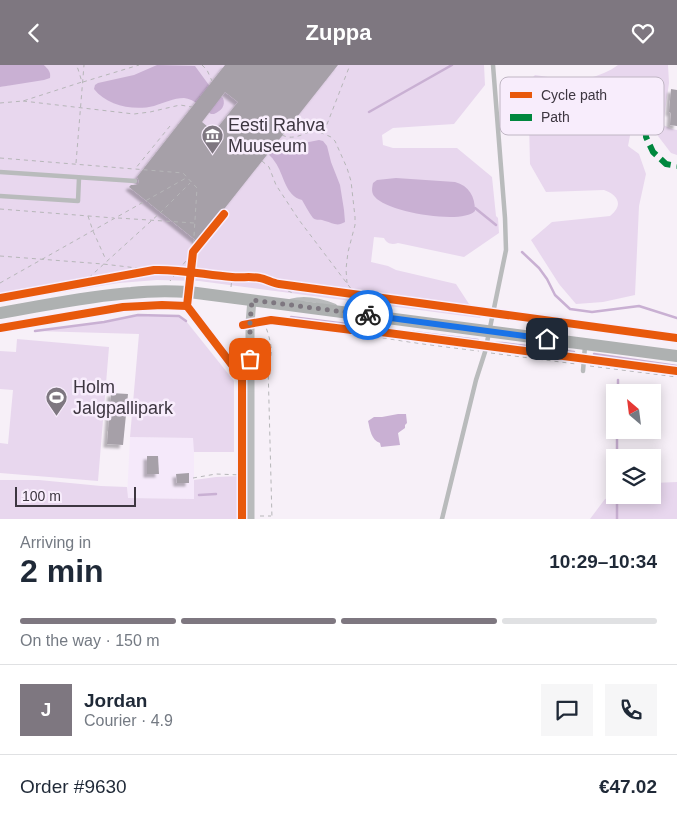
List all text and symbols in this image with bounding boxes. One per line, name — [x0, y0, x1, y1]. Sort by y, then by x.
icon: back — [20, 19, 48, 47]
icon: heart — [629, 19, 657, 47]
text: Zuppa — [306, 20, 372, 45]
legend — [500, 77, 664, 135]
text: Cycle path — [541, 87, 607, 103]
text: Path — [541, 109, 570, 125]
place label: Eesti Rahva Muuseum — [228, 115, 326, 156]
museum icon: Eesti Rahva Muuseum — [200, 123, 224, 154]
courier — [343, 290, 393, 340]
icon: bike — [354, 301, 382, 329]
pin — [526, 318, 568, 360]
icon: home — [533, 325, 561, 353]
pin — [229, 338, 271, 380]
icon: bag — [236, 345, 264, 373]
place label: Holm Jalgpallipark — [73, 377, 174, 418]
north arrow — [606, 384, 661, 439]
map controls — [606, 384, 661, 504]
sports icon: Holm Jalgpallipark — [45, 385, 69, 416]
button: layers — [606, 449, 661, 504]
scale bar — [15, 484, 136, 507]
text: 100 m — [22, 488, 61, 504]
text: Arriving in — [20, 534, 91, 551]
text: 10:29–10:34 — [549, 551, 657, 572]
text: 2 min — [20, 553, 104, 589]
text: On the way · 150 m — [20, 632, 160, 649]
button: chat — [541, 684, 593, 736]
button: phone — [605, 684, 657, 736]
text: Jordan — [84, 690, 147, 711]
text: J — [41, 699, 51, 720]
text: Courier · 4.9 — [84, 712, 173, 729]
text: Order #9630 — [20, 776, 127, 797]
text: €47.02 — [599, 776, 657, 797]

